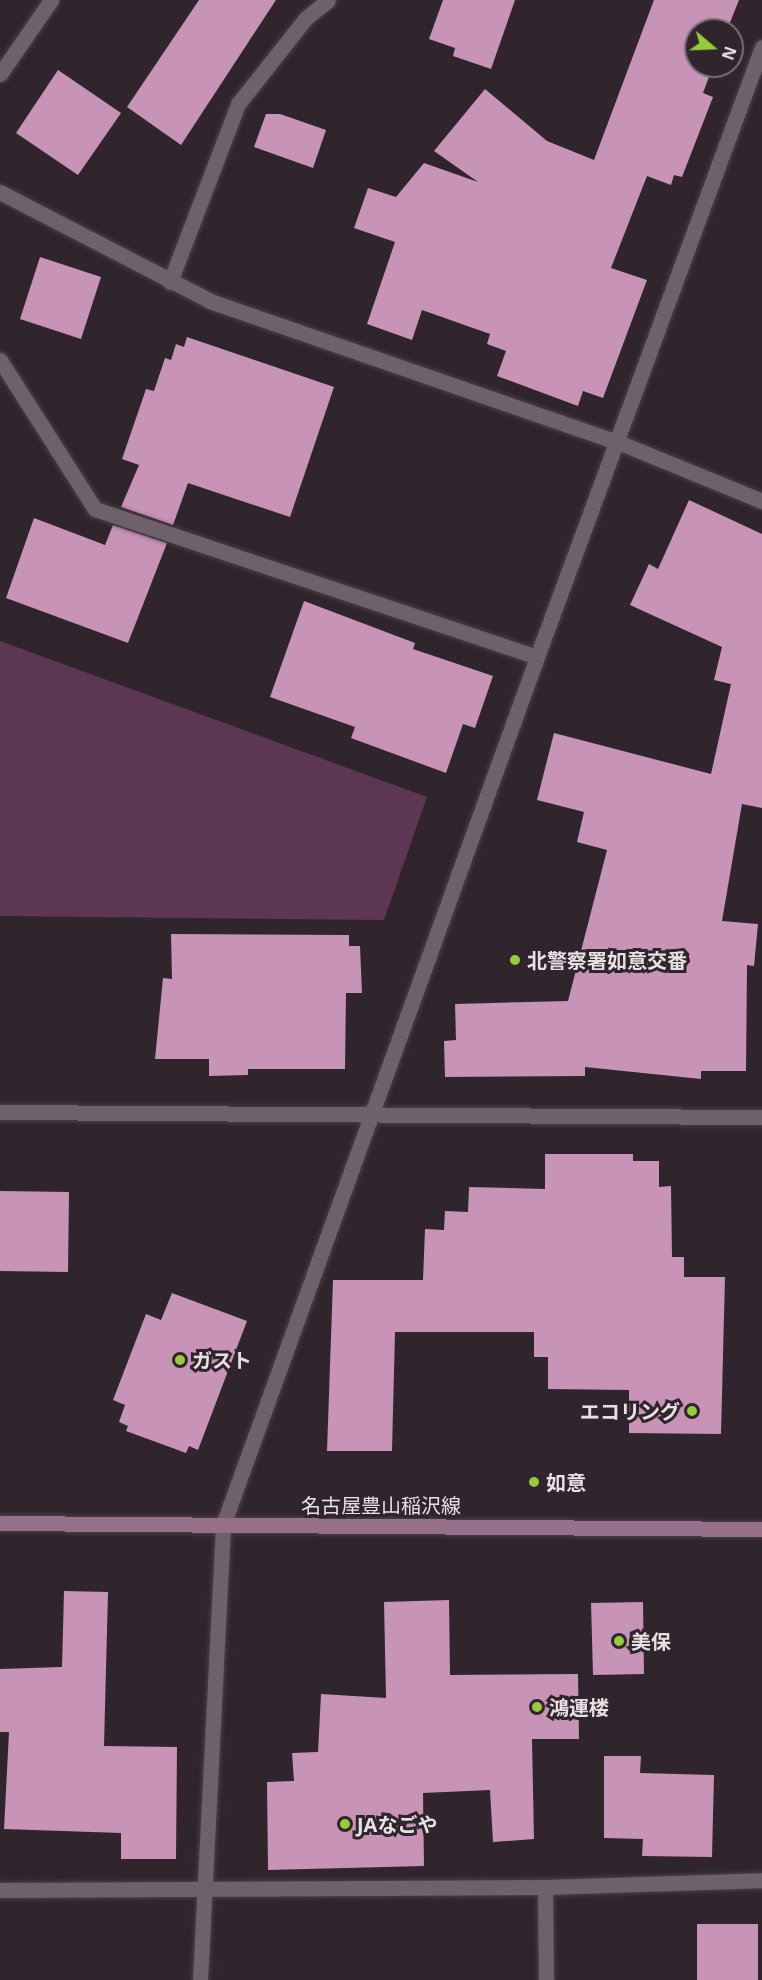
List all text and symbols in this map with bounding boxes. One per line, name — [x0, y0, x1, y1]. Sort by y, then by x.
north arrow — [684, 18, 744, 78]
text: N — [717, 43, 742, 63]
place label: 北警察署如意交番 — [527, 948, 687, 972]
marker: 北警察署如意交番 — [508, 953, 522, 967]
place label: ガスト — [192, 1348, 252, 1372]
marker: ガスト — [173, 1353, 187, 1367]
place label: エコリング — [580, 1399, 680, 1423]
marker: エコリング — [685, 1404, 699, 1418]
place label: 如意 — [546, 1470, 586, 1494]
marker: 如意 — [527, 1475, 541, 1489]
street label: 名古屋豊山稲沢線 — [301, 1493, 461, 1517]
place label: 美保 — [631, 1629, 671, 1653]
marker: 美保 — [612, 1634, 626, 1648]
place label: 鴻運楼 — [549, 1695, 609, 1719]
marker: 鴻運楼 — [530, 1700, 544, 1714]
place label: JAなごや — [357, 1812, 437, 1836]
marker: JAなごや — [338, 1817, 352, 1831]

